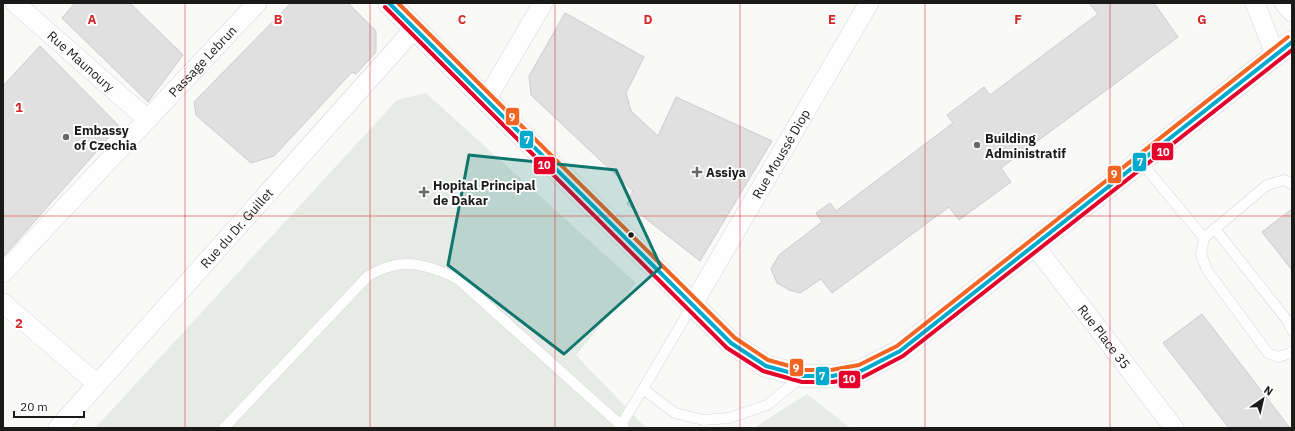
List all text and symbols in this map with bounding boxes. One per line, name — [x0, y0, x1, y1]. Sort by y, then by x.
text: A — [88, 11, 97, 28]
text: B — [274, 11, 283, 28]
text: C — [458, 11, 467, 28]
text: D — [643, 11, 653, 28]
text: E — [828, 11, 836, 28]
text: F — [1014, 11, 1022, 28]
text: G — [1197, 11, 1207, 28]
street label: Passage Lebrun — [165, 22, 240, 100]
street label: Rue Maunoury — [44, 27, 119, 96]
text: 1 — [15, 99, 23, 116]
street label: Rue Moussé Diop — [748, 106, 814, 202]
line badge: 9 — [505, 107, 520, 126]
text: 9 — [509, 110, 516, 124]
place label: Embassy of Czechia — [74, 122, 137, 154]
line badge: 7 — [519, 130, 534, 149]
place label: Building Administratif — [985, 130, 1066, 162]
marker: Embassy of Czechia — [61, 132, 71, 142]
text: 7 — [524, 133, 531, 147]
marker: Building Administratif — [972, 140, 982, 150]
line badge: 10 — [1151, 142, 1174, 161]
text: 10 — [1156, 145, 1170, 159]
line badge: 7 — [1132, 152, 1147, 172]
text: 7 — [1137, 155, 1144, 169]
line badge: 10 — [533, 156, 556, 175]
text: 10 — [537, 158, 551, 172]
place label: Assiya — [706, 164, 746, 181]
line badge: 9 — [1107, 165, 1122, 184]
marker: Assiya — [691, 166, 703, 178]
text: 9 — [1111, 167, 1118, 181]
place label: Hopital Principal de Dakar — [433, 177, 536, 209]
street label: Rue du Dr. Guillet — [196, 185, 277, 272]
marker: Hopital Principal de Dakar — [418, 186, 430, 198]
unlabelled marker — [626, 230, 636, 240]
street label: Rue Place 35 — [1074, 301, 1134, 372]
text: 2 — [15, 315, 23, 332]
line badge: 9 — [789, 358, 804, 377]
text: 9 — [793, 361, 800, 375]
line badge: 7 — [815, 366, 830, 386]
text: 7 — [819, 369, 826, 383]
line badge: 10 — [838, 370, 861, 389]
text: 10 — [842, 372, 856, 386]
north arrow — [1243, 379, 1283, 419]
text: N — [1261, 383, 1276, 399]
scale bar — [14, 393, 84, 419]
text: 20 m — [20, 399, 48, 414]

